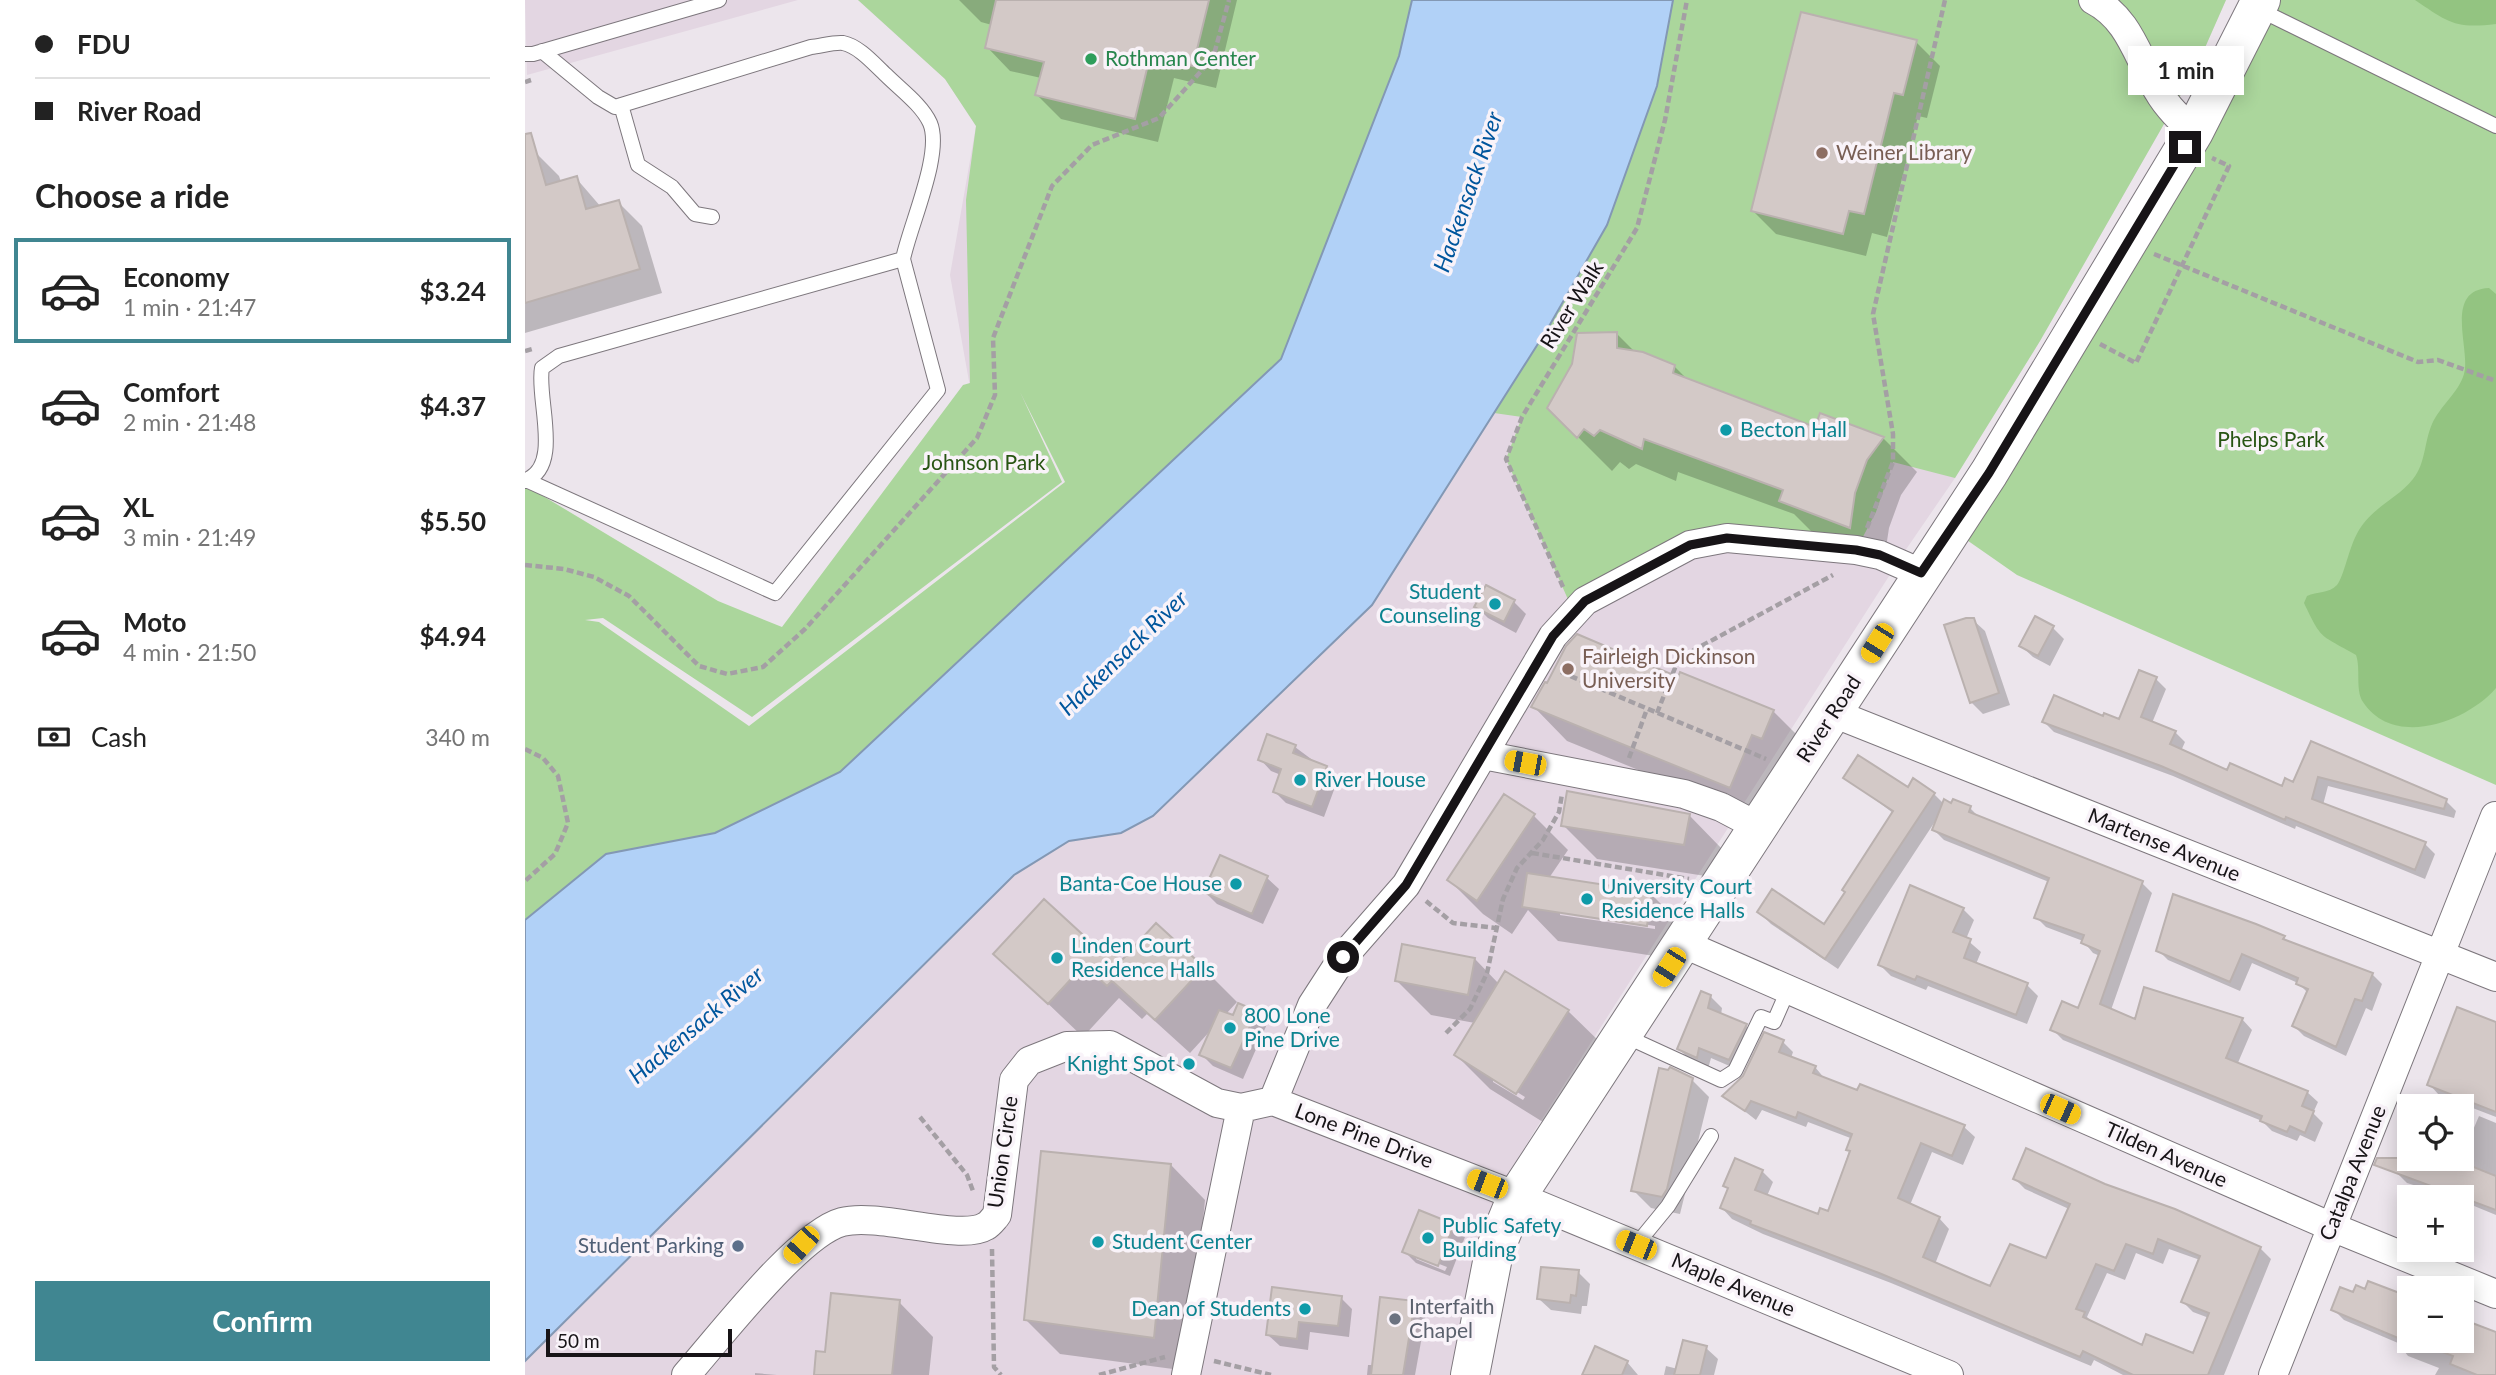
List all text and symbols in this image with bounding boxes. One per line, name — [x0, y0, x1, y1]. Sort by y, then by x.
text: FDU — [77, 28, 131, 60]
place label: Rothman Center — [1105, 45, 1256, 70]
callout: 1 min — [2127, 46, 2243, 94]
marker: Rothman Center — [1083, 51, 1099, 67]
text: 1 min — [2157, 56, 2215, 84]
text: River Road — [77, 95, 202, 127]
water label: Hackensack River — [1427, 107, 1508, 275]
route end — [2169, 131, 2201, 163]
place label: Weiner Library — [1836, 139, 1972, 164]
marker: Weiner Library — [1814, 145, 1830, 161]
text: Choose a ride — [35, 176, 229, 215]
street label: River Walk — [1534, 255, 1608, 353]
icon: car — [39, 259, 102, 322]
text: Economy — [123, 261, 229, 293]
text: $3.24 — [420, 275, 486, 307]
text: 1 min · 21:47 — [123, 293, 256, 321]
icon: car — [39, 374, 102, 437]
text: Comfort — [123, 376, 220, 408]
text: $4.37 — [420, 390, 486, 422]
text: 2 min · 21:48 — [123, 408, 256, 436]
place label: Becton Hall — [1740, 416, 1847, 441]
marker: Becton Hall — [1718, 422, 1734, 438]
park label: Phelps Park — [2217, 426, 2325, 451]
park label: Johnson Park — [923, 449, 1046, 474]
icon: car — [39, 489, 102, 552]
text: XL — [123, 491, 154, 523]
text: $5.50 — [420, 505, 486, 537]
text: 3 min · 21:49 — [123, 523, 256, 551]
place label: Student Counseling — [1379, 578, 1481, 627]
water label: Hackensack River — [1052, 583, 1193, 721]
marker: Student Counseling — [1487, 596, 1503, 612]
icon: car — [39, 604, 102, 667]
text: Moto — [123, 606, 186, 638]
text: $4.94 — [420, 620, 486, 652]
car — [1857, 620, 1898, 666]
text: 4 min · 21:50 — [123, 638, 256, 666]
place label: Fairleigh Dickinson University — [1582, 643, 1756, 692]
marker: Fairleigh Dickinson University — [1560, 661, 1576, 677]
street label: River Road — [1790, 670, 1865, 766]
icon: cash — [35, 718, 73, 756]
text: Cash — [91, 721, 147, 753]
text: 340 m — [425, 723, 490, 751]
car — [1503, 749, 1548, 777]
place label: River House — [1314, 766, 1426, 791]
marker: River House — [1292, 772, 1308, 788]
street label: Martense Avenue — [2085, 802, 2244, 886]
place label: Banta-Coe House — [1059, 870, 1222, 895]
place label: University Court Residence Halls — [1601, 873, 1753, 922]
marker: Banta-Coe House — [1228, 876, 1244, 892]
marker: University Court Residence Halls — [1579, 891, 1595, 907]
place label: Linden Court Residence Halls — [1071, 932, 1215, 981]
route start — [1327, 941, 1359, 973]
car — [1649, 944, 1690, 990]
marker: Linden Court Residence Halls — [1049, 950, 1065, 966]
water label: Hackensack River — [622, 959, 769, 1089]
place label: 800 Lone Pine Drive — [1244, 1002, 1340, 1051]
marker: 800 Lone Pine Drive — [1222, 1020, 1238, 1036]
place label: Knight Spot — [1067, 1050, 1175, 1075]
marker: Knight Spot — [1181, 1056, 1197, 1072]
car — [2037, 1091, 2084, 1127]
street label: Union Circle — [981, 1094, 1022, 1210]
map controls — [2397, 1094, 2474, 1353]
button: locate — [2397, 1094, 2474, 1171]
street label: Lone Pine Drive — [1292, 1097, 1437, 1172]
street label: Catalpa Avenue — [2313, 1101, 2390, 1244]
street label: Tilden Avenue — [2102, 1116, 2232, 1192]
car — [1464, 1167, 1511, 1201]
button: + — [2397, 1185, 2474, 1262]
place label: Public Safety Building — [1442, 1212, 1561, 1261]
car — [780, 1222, 823, 1268]
car — [1613, 1227, 1660, 1263]
place label: Student Center — [1112, 1228, 1253, 1253]
marker: Public Safety Building — [1420, 1230, 1436, 1246]
place label: Student Parking — [578, 1232, 724, 1257]
marker: Student Center — [1090, 1234, 1106, 1250]
marker: Student Parking — [730, 1238, 746, 1254]
street label: Maple Avenue — [1668, 1246, 1799, 1321]
button: − — [2397, 1276, 2474, 1353]
button: Confirm — [35, 1281, 490, 1361]
place label: Interfaith Chapel — [1409, 1293, 1495, 1342]
place label: Dean of Students — [1131, 1295, 1291, 1320]
marker: Dean of Students — [1297, 1301, 1313, 1317]
marker: Interfaith Chapel — [1387, 1311, 1403, 1327]
scale bar — [546, 1326, 731, 1358]
text: 50 m — [557, 1329, 600, 1352]

